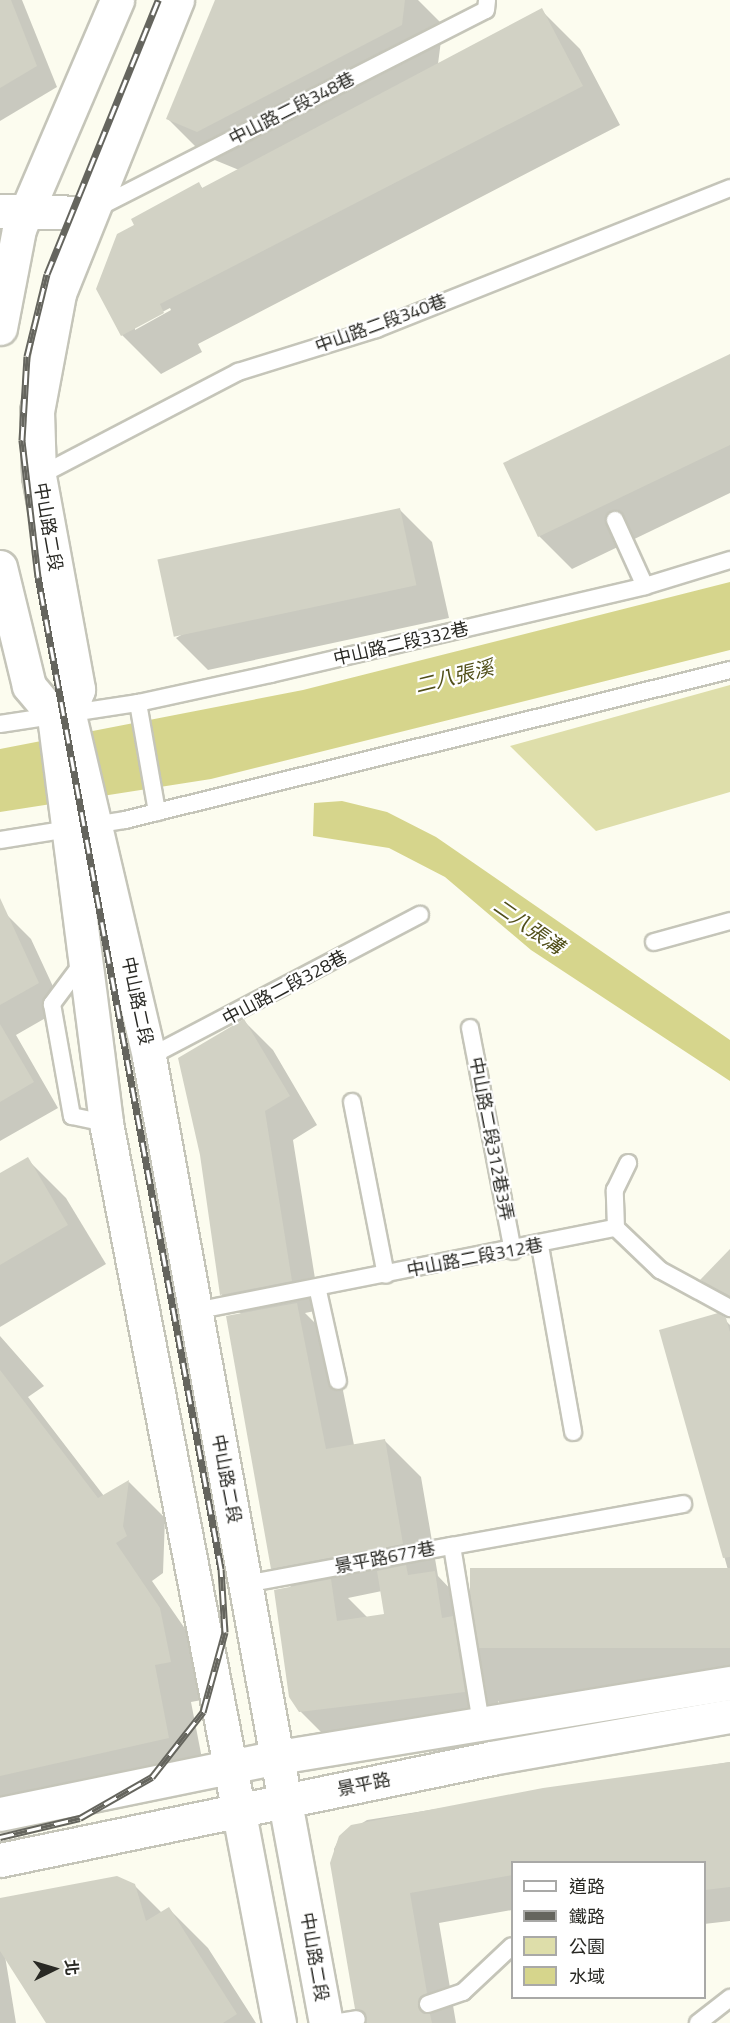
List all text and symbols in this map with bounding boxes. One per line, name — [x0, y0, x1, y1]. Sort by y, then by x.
street label: 中山路二段348巷 — [226, 68, 358, 150]
street label: 中山路二段340巷 — [312, 290, 450, 358]
street label: 中山路二段 — [30, 481, 66, 573]
street label: 中山路二段332巷 — [331, 618, 471, 670]
water label: 二八張溪 — [412, 655, 496, 697]
water label: 二八張溝 — [489, 893, 569, 959]
street label: 中山路二段328巷 — [219, 946, 351, 1030]
street label: 中山路二段 — [117, 955, 157, 1047]
street label: 中山路二段312巷3弄 — [465, 1055, 517, 1223]
street label: 中山路二段312巷 — [405, 1234, 545, 1282]
street label: 中山路二段 — [207, 1433, 245, 1525]
street label: 景平路677巷 — [333, 1538, 437, 1578]
street label: 景平路 — [335, 1769, 393, 1801]
legend — [511, 1861, 706, 1999]
text: 道路 — [569, 1873, 605, 1900]
text: 鐵路 — [569, 1903, 605, 1930]
street label: 中山路二段 — [296, 1911, 332, 2003]
text: 公園 — [569, 1933, 605, 1960]
north arrow — [24, 1939, 84, 1999]
text: 北 — [59, 1958, 85, 1976]
text: 水域 — [569, 1963, 605, 1990]

